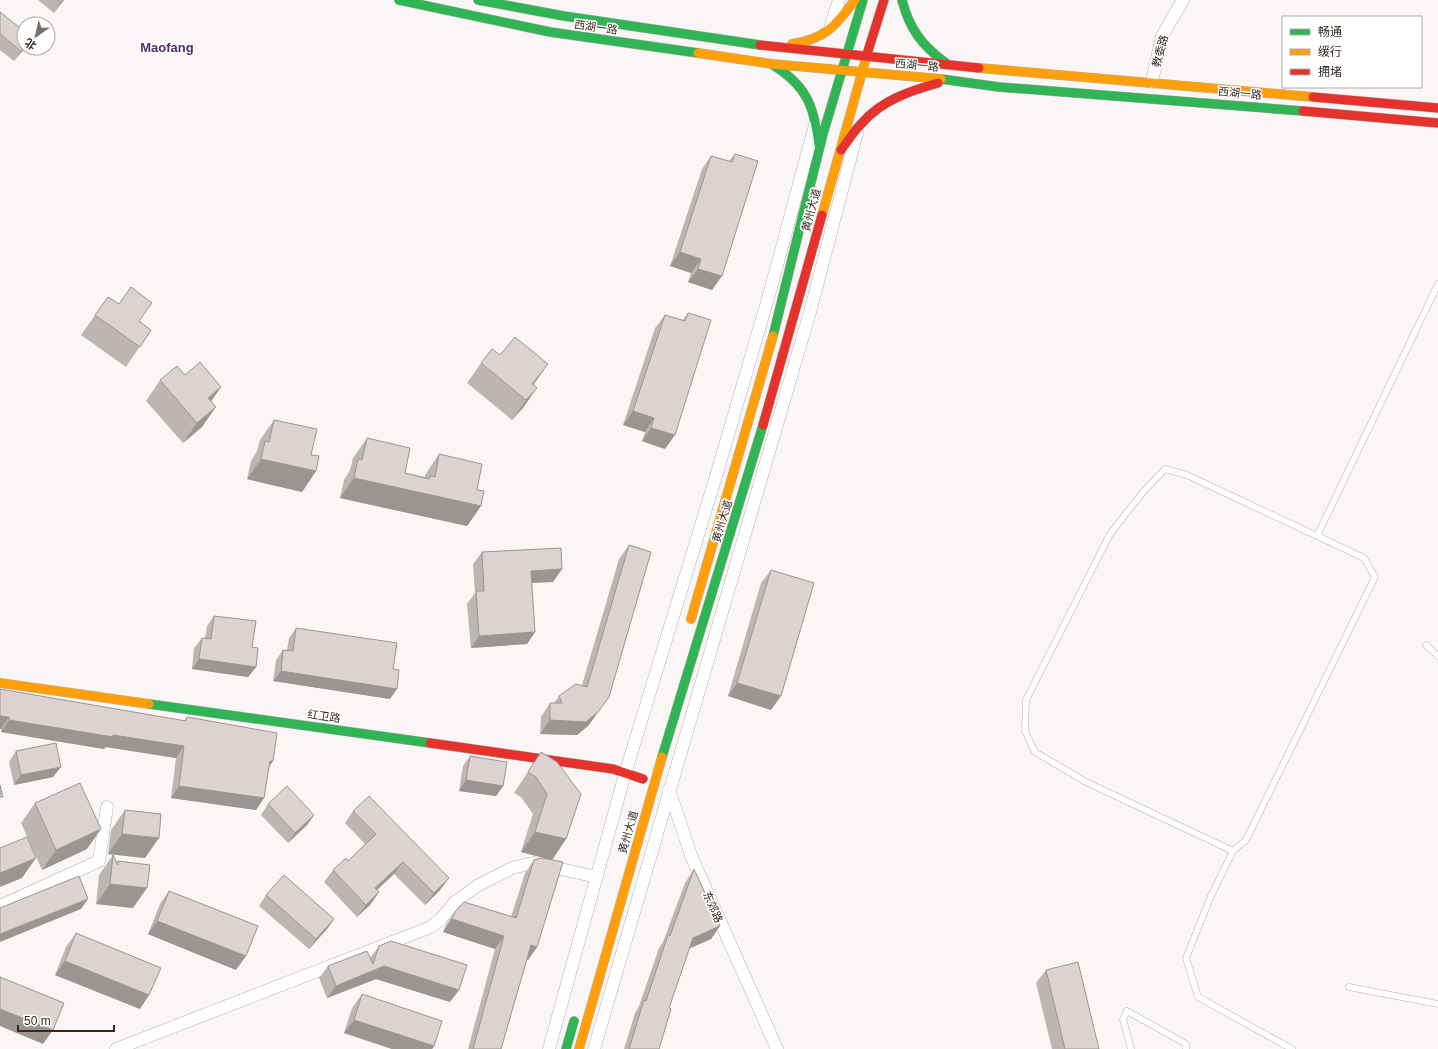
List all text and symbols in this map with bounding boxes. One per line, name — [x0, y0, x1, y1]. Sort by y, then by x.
north arrow — [16, 16, 56, 56]
legend — [1282, 16, 1422, 88]
street label: 西湖一路 — [573, 18, 619, 36]
text: 畅通 — [1318, 25, 1342, 39]
street label: 教委路 — [1150, 34, 1170, 68]
text: 北 — [22, 36, 38, 52]
district label: Maofang — [140, 40, 194, 55]
text: 缓行 — [1318, 45, 1342, 59]
street label: 西湖一路 — [895, 57, 939, 73]
text: 拥堵 — [1318, 65, 1342, 79]
street label: 西湖一路 — [1218, 85, 1262, 101]
street label: 黄州大道 — [800, 187, 822, 233]
street label: 黄州大道 — [710, 498, 734, 544]
street label: 红卫路 — [307, 708, 341, 724]
street label: 黄州大道 — [616, 809, 640, 855]
street label: 东郊路 — [701, 889, 725, 925]
scale bar — [18, 1007, 114, 1033]
text: 50 m — [24, 1014, 51, 1028]

